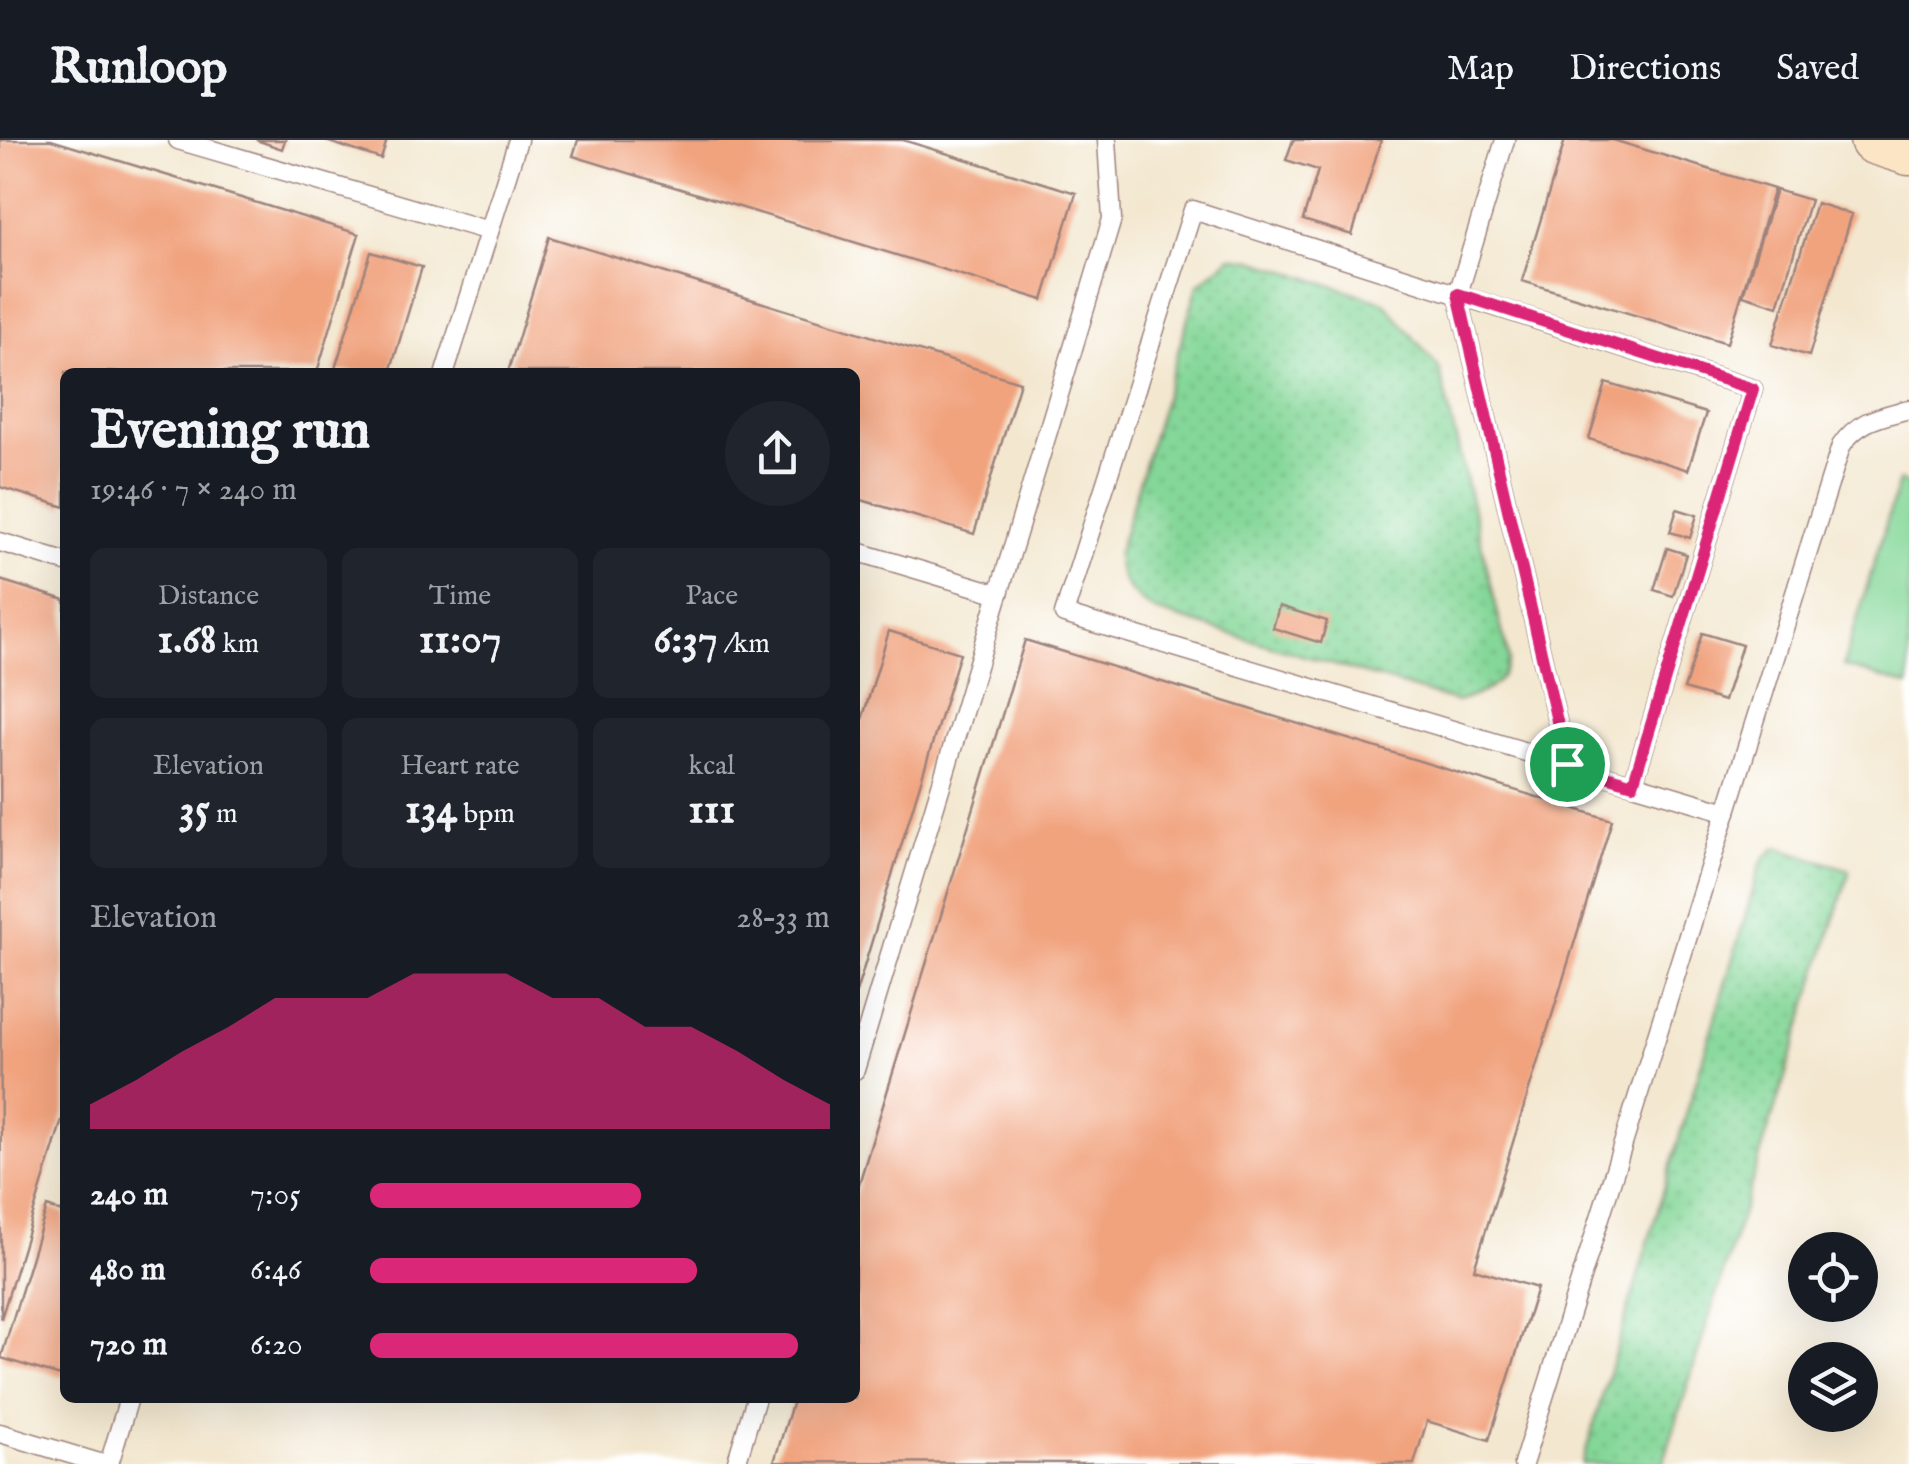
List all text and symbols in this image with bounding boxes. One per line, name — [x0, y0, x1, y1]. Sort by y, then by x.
text: Runloop — [50, 39, 227, 99]
text: Map — [1447, 47, 1514, 92]
text: Directions — [1569, 47, 1721, 92]
text: Saved — [1776, 47, 1859, 92]
text: Evening run — [90, 397, 370, 467]
button: share — [725, 401, 830, 506]
text: 19:46 · 7 × 240 m — [90, 470, 297, 511]
text: Distance — [158, 579, 259, 614]
text: Time — [429, 579, 491, 614]
text: Pace — [685, 579, 738, 614]
text: 1.68 — [158, 614, 216, 667]
text: 11:07 — [419, 614, 501, 667]
text: 6:37 — [653, 614, 718, 667]
text: km — [216, 627, 259, 662]
text: /km — [718, 627, 770, 662]
pin — [1525, 722, 1610, 807]
icon: arrive — [1540, 737, 1595, 792]
text: Elevation — [153, 749, 264, 784]
text: Heart rate — [400, 749, 520, 784]
text: kcal — [688, 749, 735, 784]
text: 35 — [179, 784, 210, 837]
text: 134 — [405, 784, 457, 837]
text: 111 — [688, 784, 735, 837]
text: m — [210, 797, 238, 832]
text: bpm — [457, 797, 515, 832]
text: Elevation — [90, 898, 217, 939]
text: 28–33 m — [736, 898, 830, 939]
text: 240 m — [90, 1175, 168, 1216]
text: 7:05 — [250, 1175, 301, 1216]
map controls — [1788, 1232, 1878, 1432]
button: locate — [1788, 1232, 1878, 1322]
text: 480 m — [90, 1250, 166, 1291]
text: 6:46 — [250, 1250, 301, 1291]
text: 720 m — [90, 1325, 167, 1366]
text: 6:20 — [250, 1325, 303, 1366]
button: layers — [1788, 1342, 1878, 1432]

